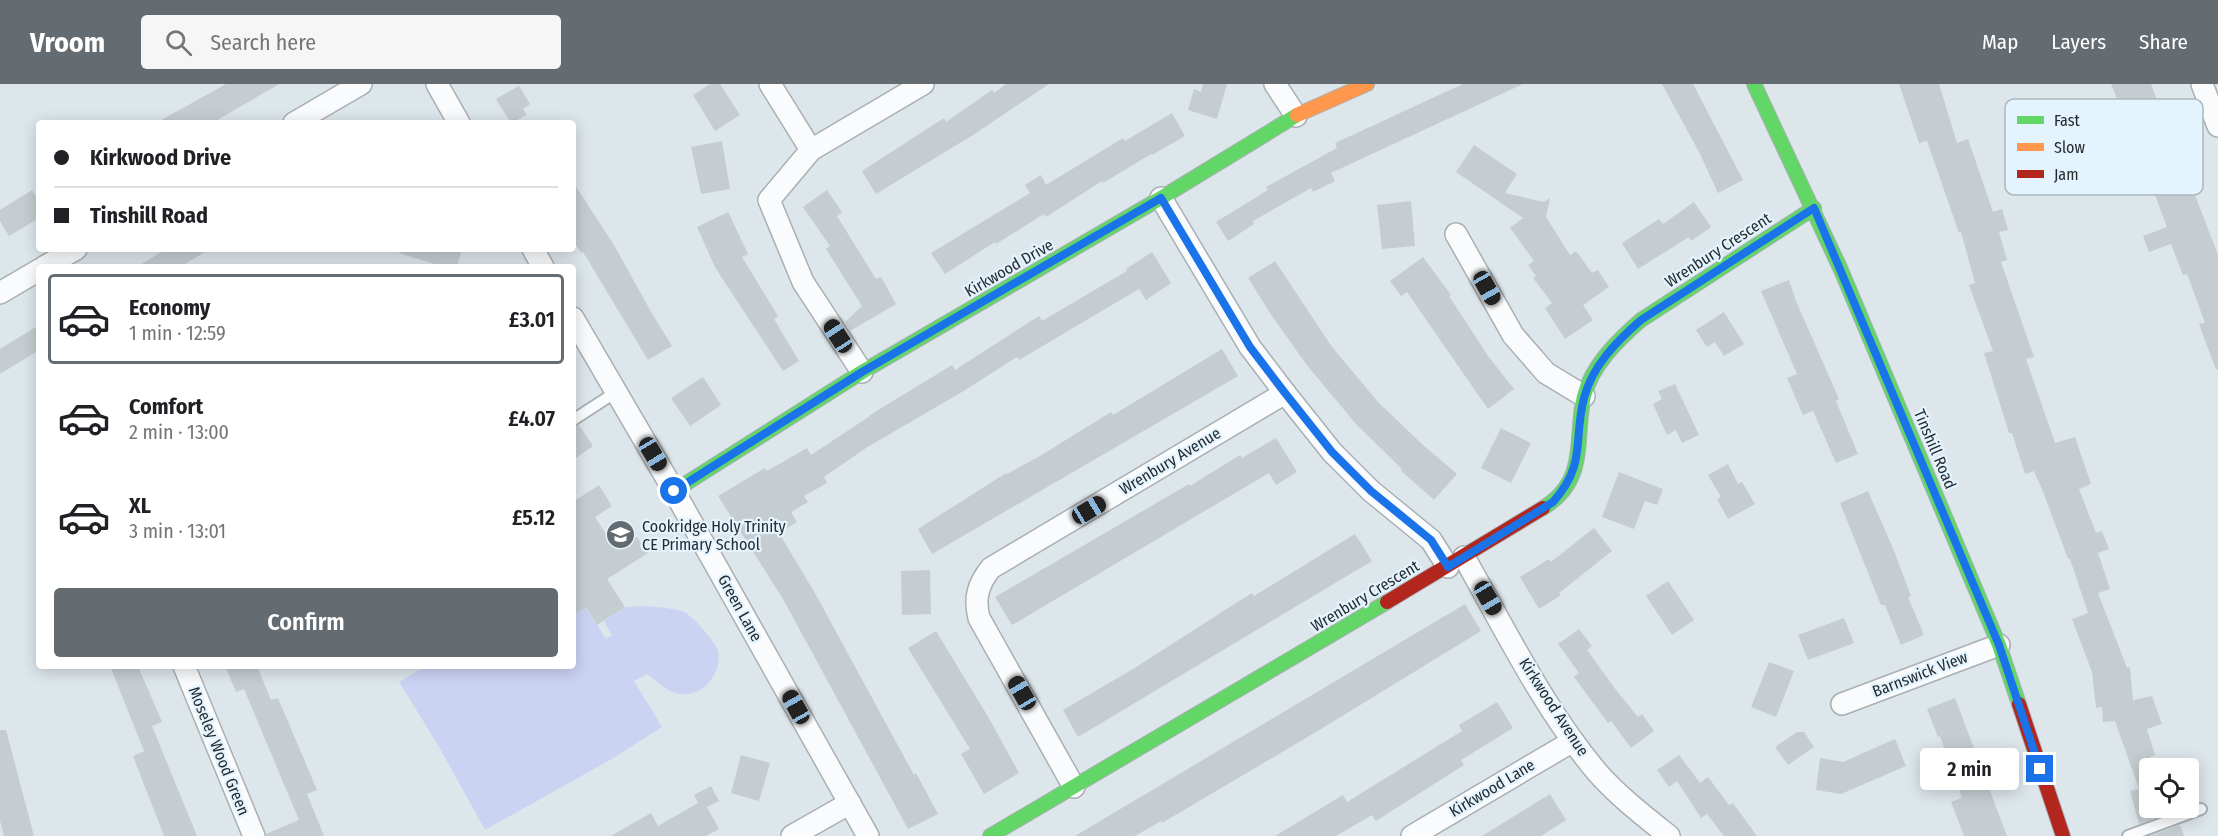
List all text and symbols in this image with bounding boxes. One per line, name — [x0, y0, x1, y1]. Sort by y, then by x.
search box — [141, 15, 561, 69]
text: Vroom — [30, 26, 105, 59]
icon: search — [162, 26, 195, 59]
text: Search here — [210, 29, 316, 56]
text: Map — [1982, 29, 2018, 55]
text: Layers — [2051, 29, 2106, 55]
text: Share — [2139, 29, 2188, 55]
legend — [2005, 99, 2203, 195]
text: Fast — [2054, 111, 2081, 130]
text: Slow — [2054, 138, 2085, 157]
text: Kirkwood Drive — [90, 144, 231, 171]
text: Jam — [2054, 165, 2079, 184]
text: Tinshill Road — [90, 202, 208, 229]
street label: Wrenbury Crescent — [1661, 208, 1775, 291]
street label: Kirkwood Drive — [961, 235, 1057, 301]
car — [1470, 268, 1504, 308]
icon: car — [57, 292, 111, 346]
text: Economy — [129, 294, 210, 321]
text: £3.01 — [509, 306, 555, 333]
car — [821, 316, 855, 356]
text: 1 min · 12:59 — [129, 321, 226, 345]
icon: car — [57, 391, 111, 445]
text: Comfort — [129, 393, 203, 420]
text: £4.07 — [508, 405, 555, 432]
street label: Tinshill Road — [1910, 406, 1960, 492]
text: 2 min · 13:00 — [129, 420, 229, 444]
street label: Wrenbury Avenue — [1116, 423, 1224, 499]
car — [636, 434, 670, 474]
route start — [660, 477, 687, 504]
icon: car — [57, 490, 111, 544]
text: XL — [129, 492, 151, 519]
car — [1069, 493, 1109, 527]
text: £5.12 — [512, 504, 555, 531]
place label: Cookridge Holy Trinity CE Primary School — [642, 517, 786, 554]
text: 3 min · 13:01 — [129, 519, 226, 543]
school or university icon: Cookridge Holy Trinity CE Primary School — [605, 519, 637, 551]
street label: Wrenbury Crescent — [1308, 556, 1423, 636]
street label: Green Lane — [714, 571, 766, 645]
car — [1471, 578, 1505, 618]
button: Confirm — [54, 588, 558, 657]
street label: Barnswick View — [1870, 647, 1971, 701]
street label: Kirkwood Avenue — [1515, 654, 1593, 760]
car — [1005, 673, 1039, 713]
street label: Moseley Wood Green — [185, 684, 253, 818]
car — [779, 687, 813, 727]
callout: 2 min — [1920, 748, 2019, 790]
street label: Kirkwood Lane — [1446, 755, 1538, 821]
route end — [2026, 755, 2053, 782]
text: 2 min — [1947, 757, 1992, 781]
map controls — [2139, 758, 2199, 818]
button: locate — [2139, 758, 2199, 818]

